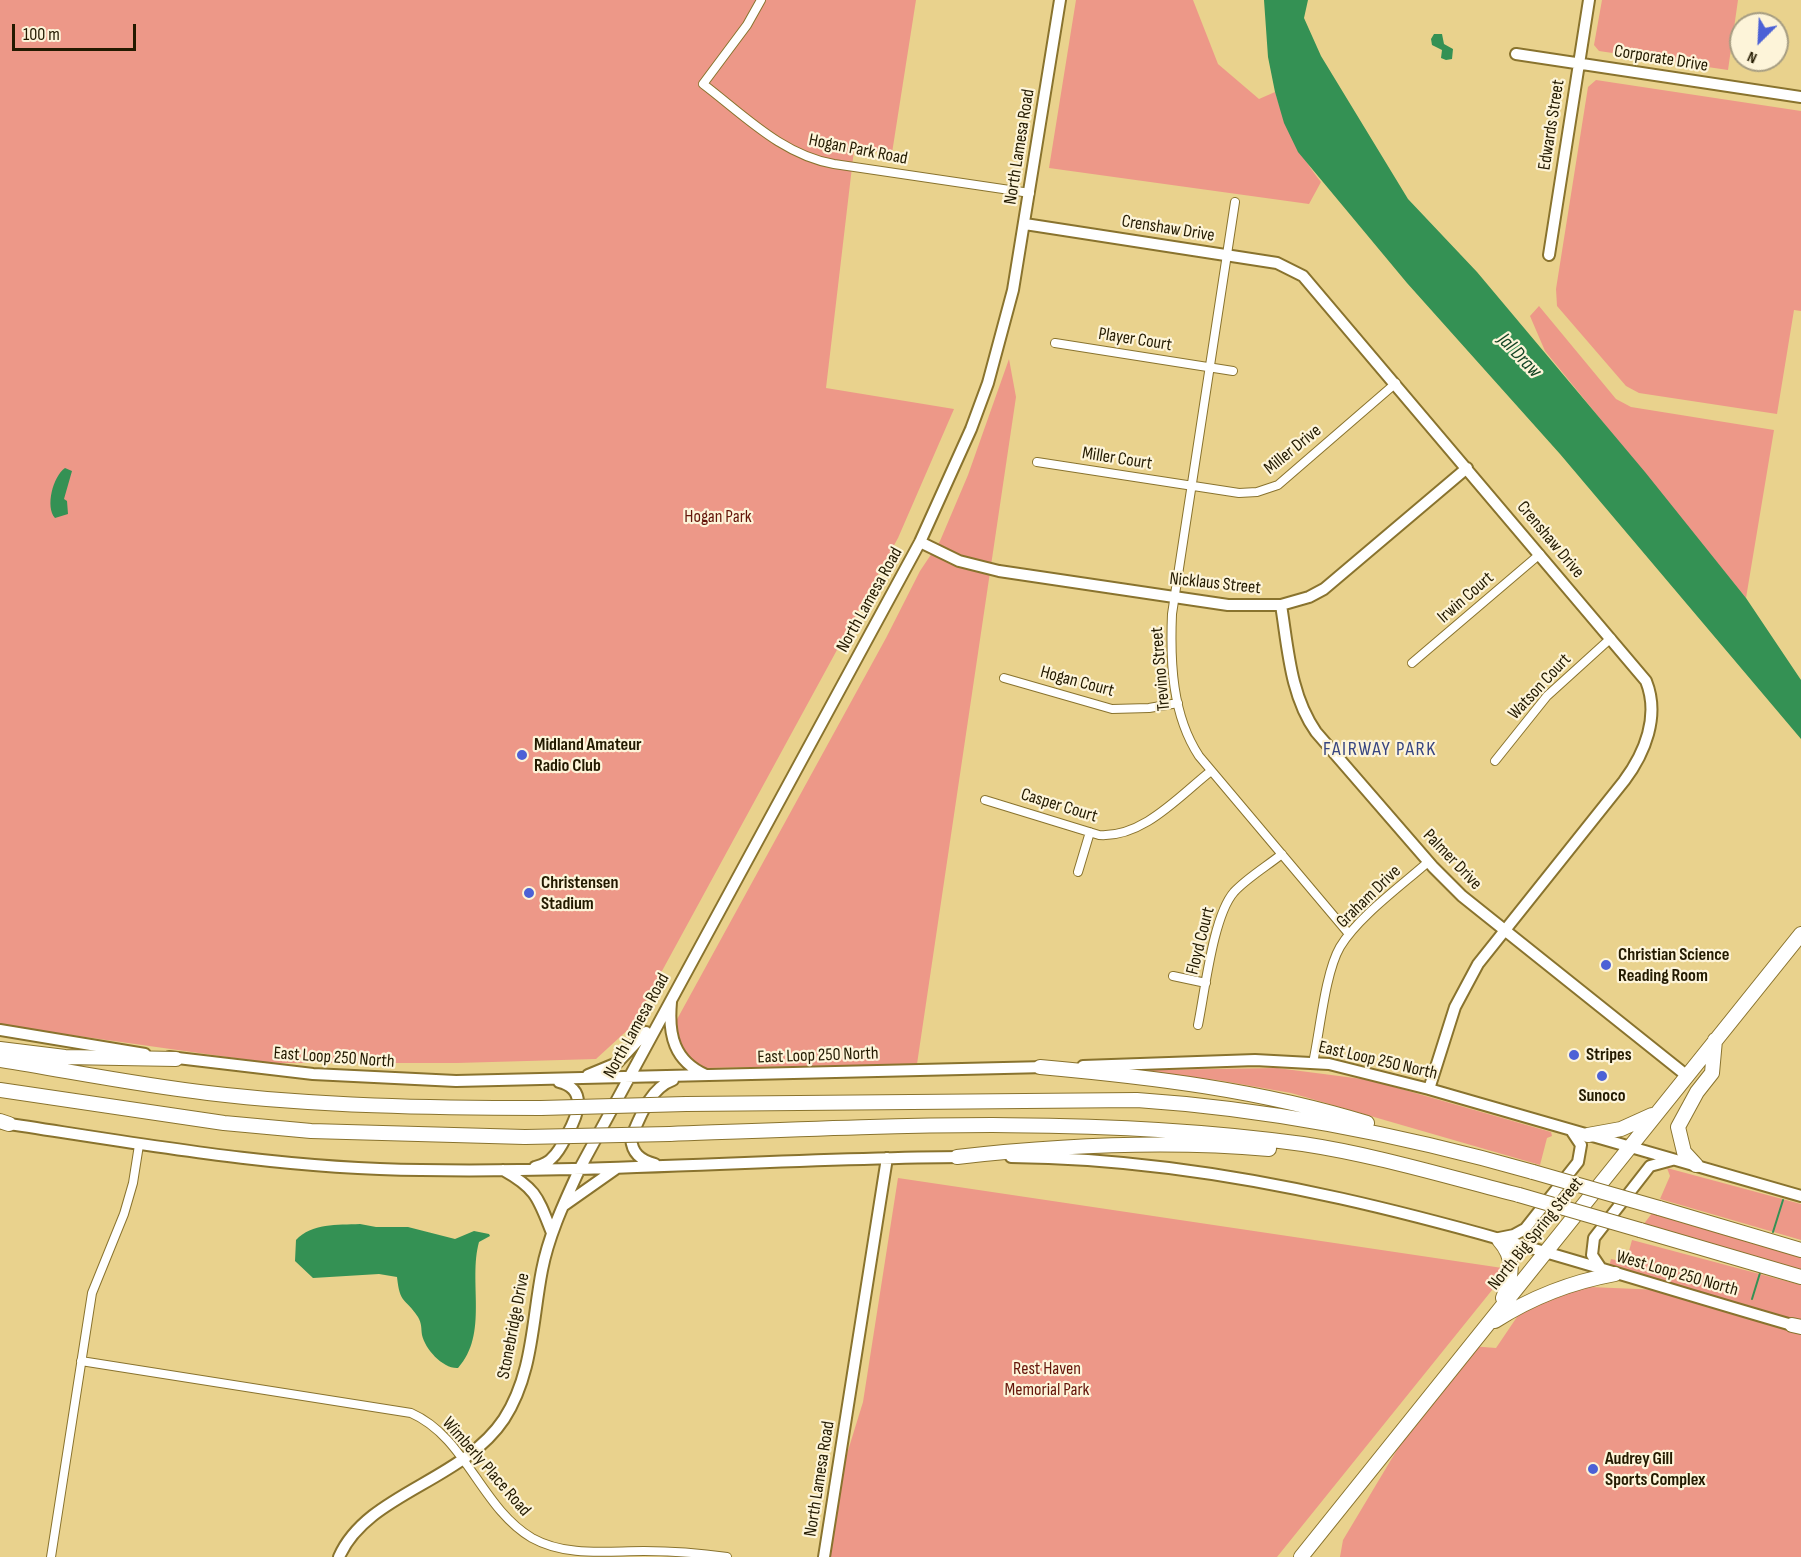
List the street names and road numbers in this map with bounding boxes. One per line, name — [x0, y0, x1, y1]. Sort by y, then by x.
street label: Corporate Drive — [1612, 41, 1710, 77]
street label: Edwards Street — [1534, 78, 1570, 172]
street label: North Lamesa Road — [1000, 88, 1040, 206]
street label: Hogan Park Road — [807, 130, 909, 170]
street label: Crenshaw Drive — [1120, 211, 1216, 247]
street label: Player Court — [1097, 324, 1173, 356]
street label: Miller Drive — [1260, 420, 1326, 480]
street label: Miller Court — [1081, 443, 1153, 475]
street label: Crenshaw Drive — [1512, 497, 1588, 583]
street label: North Lamesa Road — [832, 544, 908, 656]
street label: Nicklaus Street — [1168, 568, 1262, 600]
street label: Irwin Court — [1433, 568, 1499, 628]
street label: Trevino Street — [1147, 626, 1175, 712]
street label: Watson Court — [1504, 649, 1576, 725]
street label: Hogan Court — [1038, 662, 1116, 702]
street label: Casper Court — [1018, 784, 1100, 828]
street label: Palmer Drive — [1418, 825, 1486, 895]
street label: Graham Drive — [1332, 861, 1406, 933]
street label: Floyd Court — [1182, 905, 1220, 977]
street label: North Lamesa Road — [599, 970, 675, 1082]
street label: East Loop 250 North — [1316, 1037, 1440, 1085]
street label: East Loop 250 North — [273, 1043, 395, 1073]
street label: East Loop 250 North — [757, 1043, 879, 1069]
street label: North Big Spring Street — [1484, 1173, 1588, 1295]
street label: West Loop 250 North — [1613, 1246, 1741, 1302]
street label: Stonebridge Drive — [493, 1271, 535, 1381]
street label: Wimberly Place Road — [437, 1413, 535, 1521]
street label: North Lamesa Road — [800, 1420, 840, 1538]

